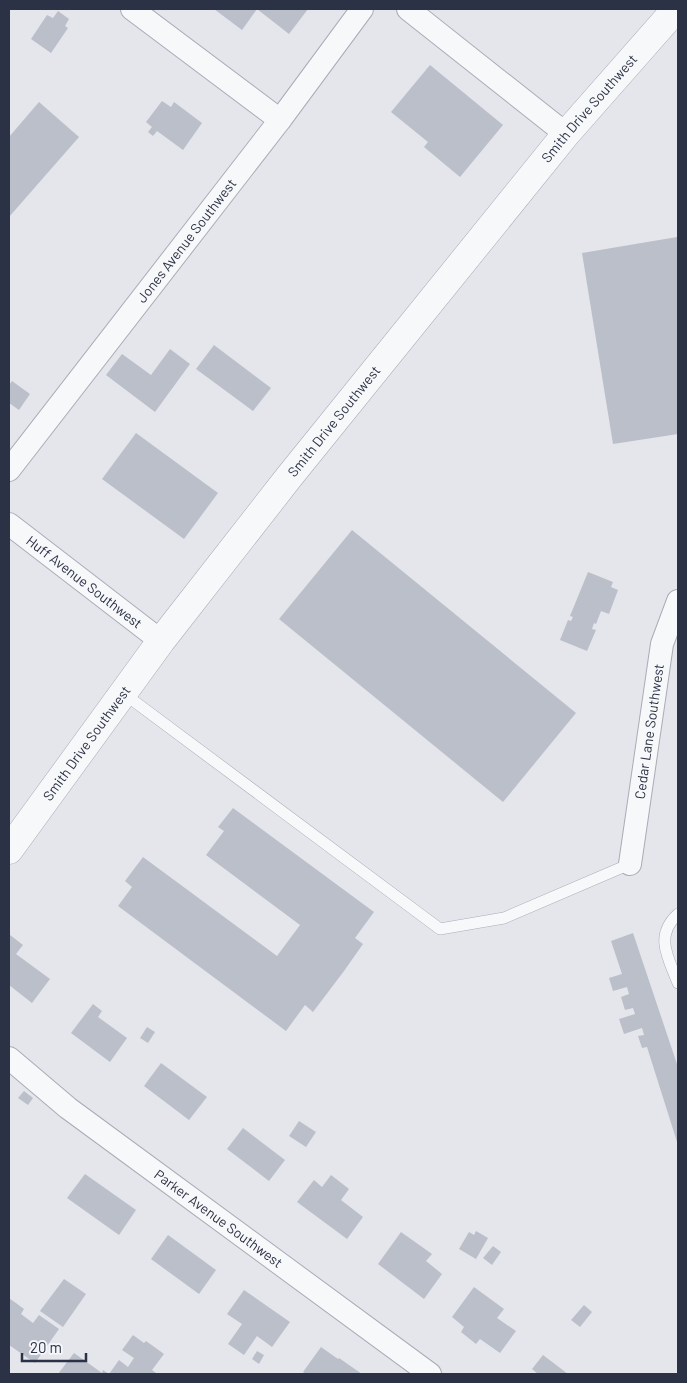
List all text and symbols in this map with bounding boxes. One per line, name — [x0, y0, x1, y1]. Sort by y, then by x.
street label: Smith Drive Southwest — [537, 50, 640, 166]
street label: Jones Avenue Southwest — [133, 175, 239, 306]
street label: Smith Drive Southwest — [284, 362, 383, 480]
street label: Huff Avenue Southwest — [23, 532, 146, 632]
street label: Cedar Lane Southwest — [631, 663, 667, 800]
street label: Smith Drive Southwest — [39, 682, 134, 804]
street label: Parker Avenue Southwest — [151, 1165, 286, 1271]
scale bar — [22, 1330, 86, 1362]
text: 20 m — [30, 1338, 62, 1356]

